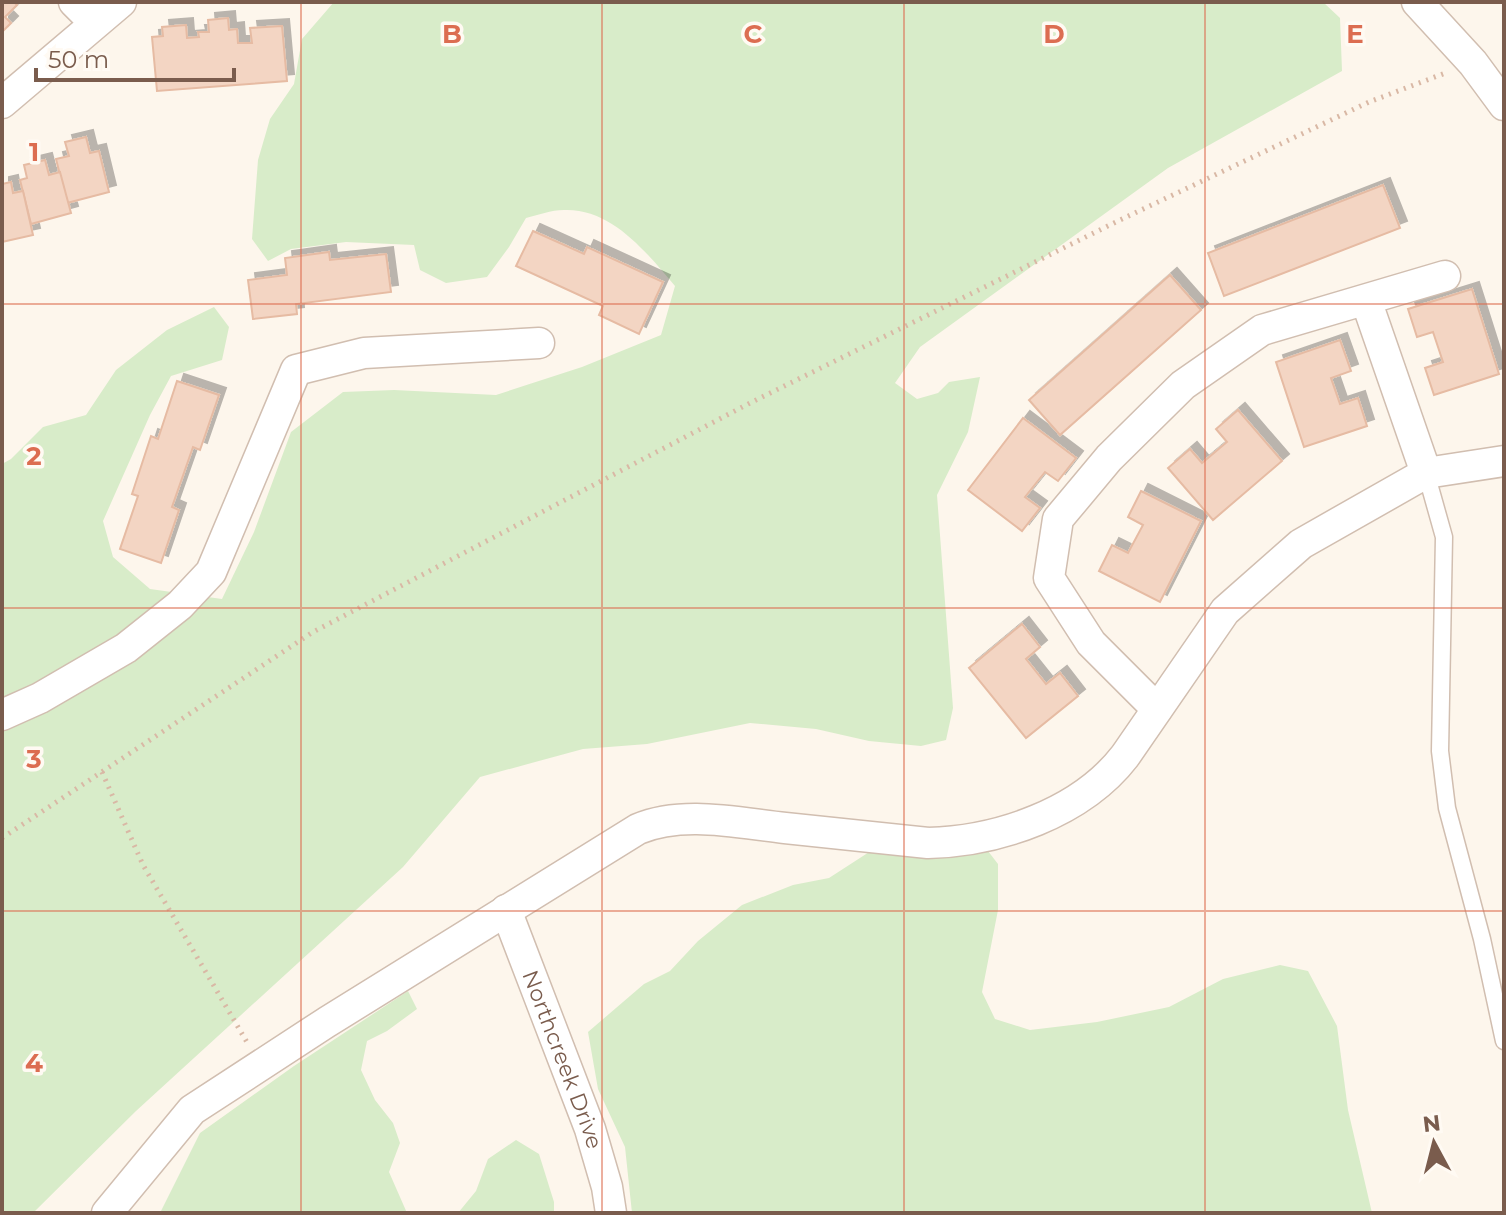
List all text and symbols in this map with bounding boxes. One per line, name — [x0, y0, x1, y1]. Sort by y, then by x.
text: B — [442, 18, 462, 50]
text: C — [744, 18, 763, 50]
text: D — [1043, 18, 1065, 50]
text: E — [1346, 18, 1364, 50]
scale bar — [36, 32, 234, 82]
text: 50 m — [48, 45, 109, 74]
text: 1 — [29, 136, 39, 168]
text: 2 — [26, 440, 42, 472]
text: 3 — [25, 743, 42, 775]
street label: Northcreek Drive — [516, 967, 608, 1152]
text: 4 — [25, 1047, 43, 1079]
north arrow — [1394, 1103, 1474, 1183]
text: N — [1421, 1109, 1442, 1138]

